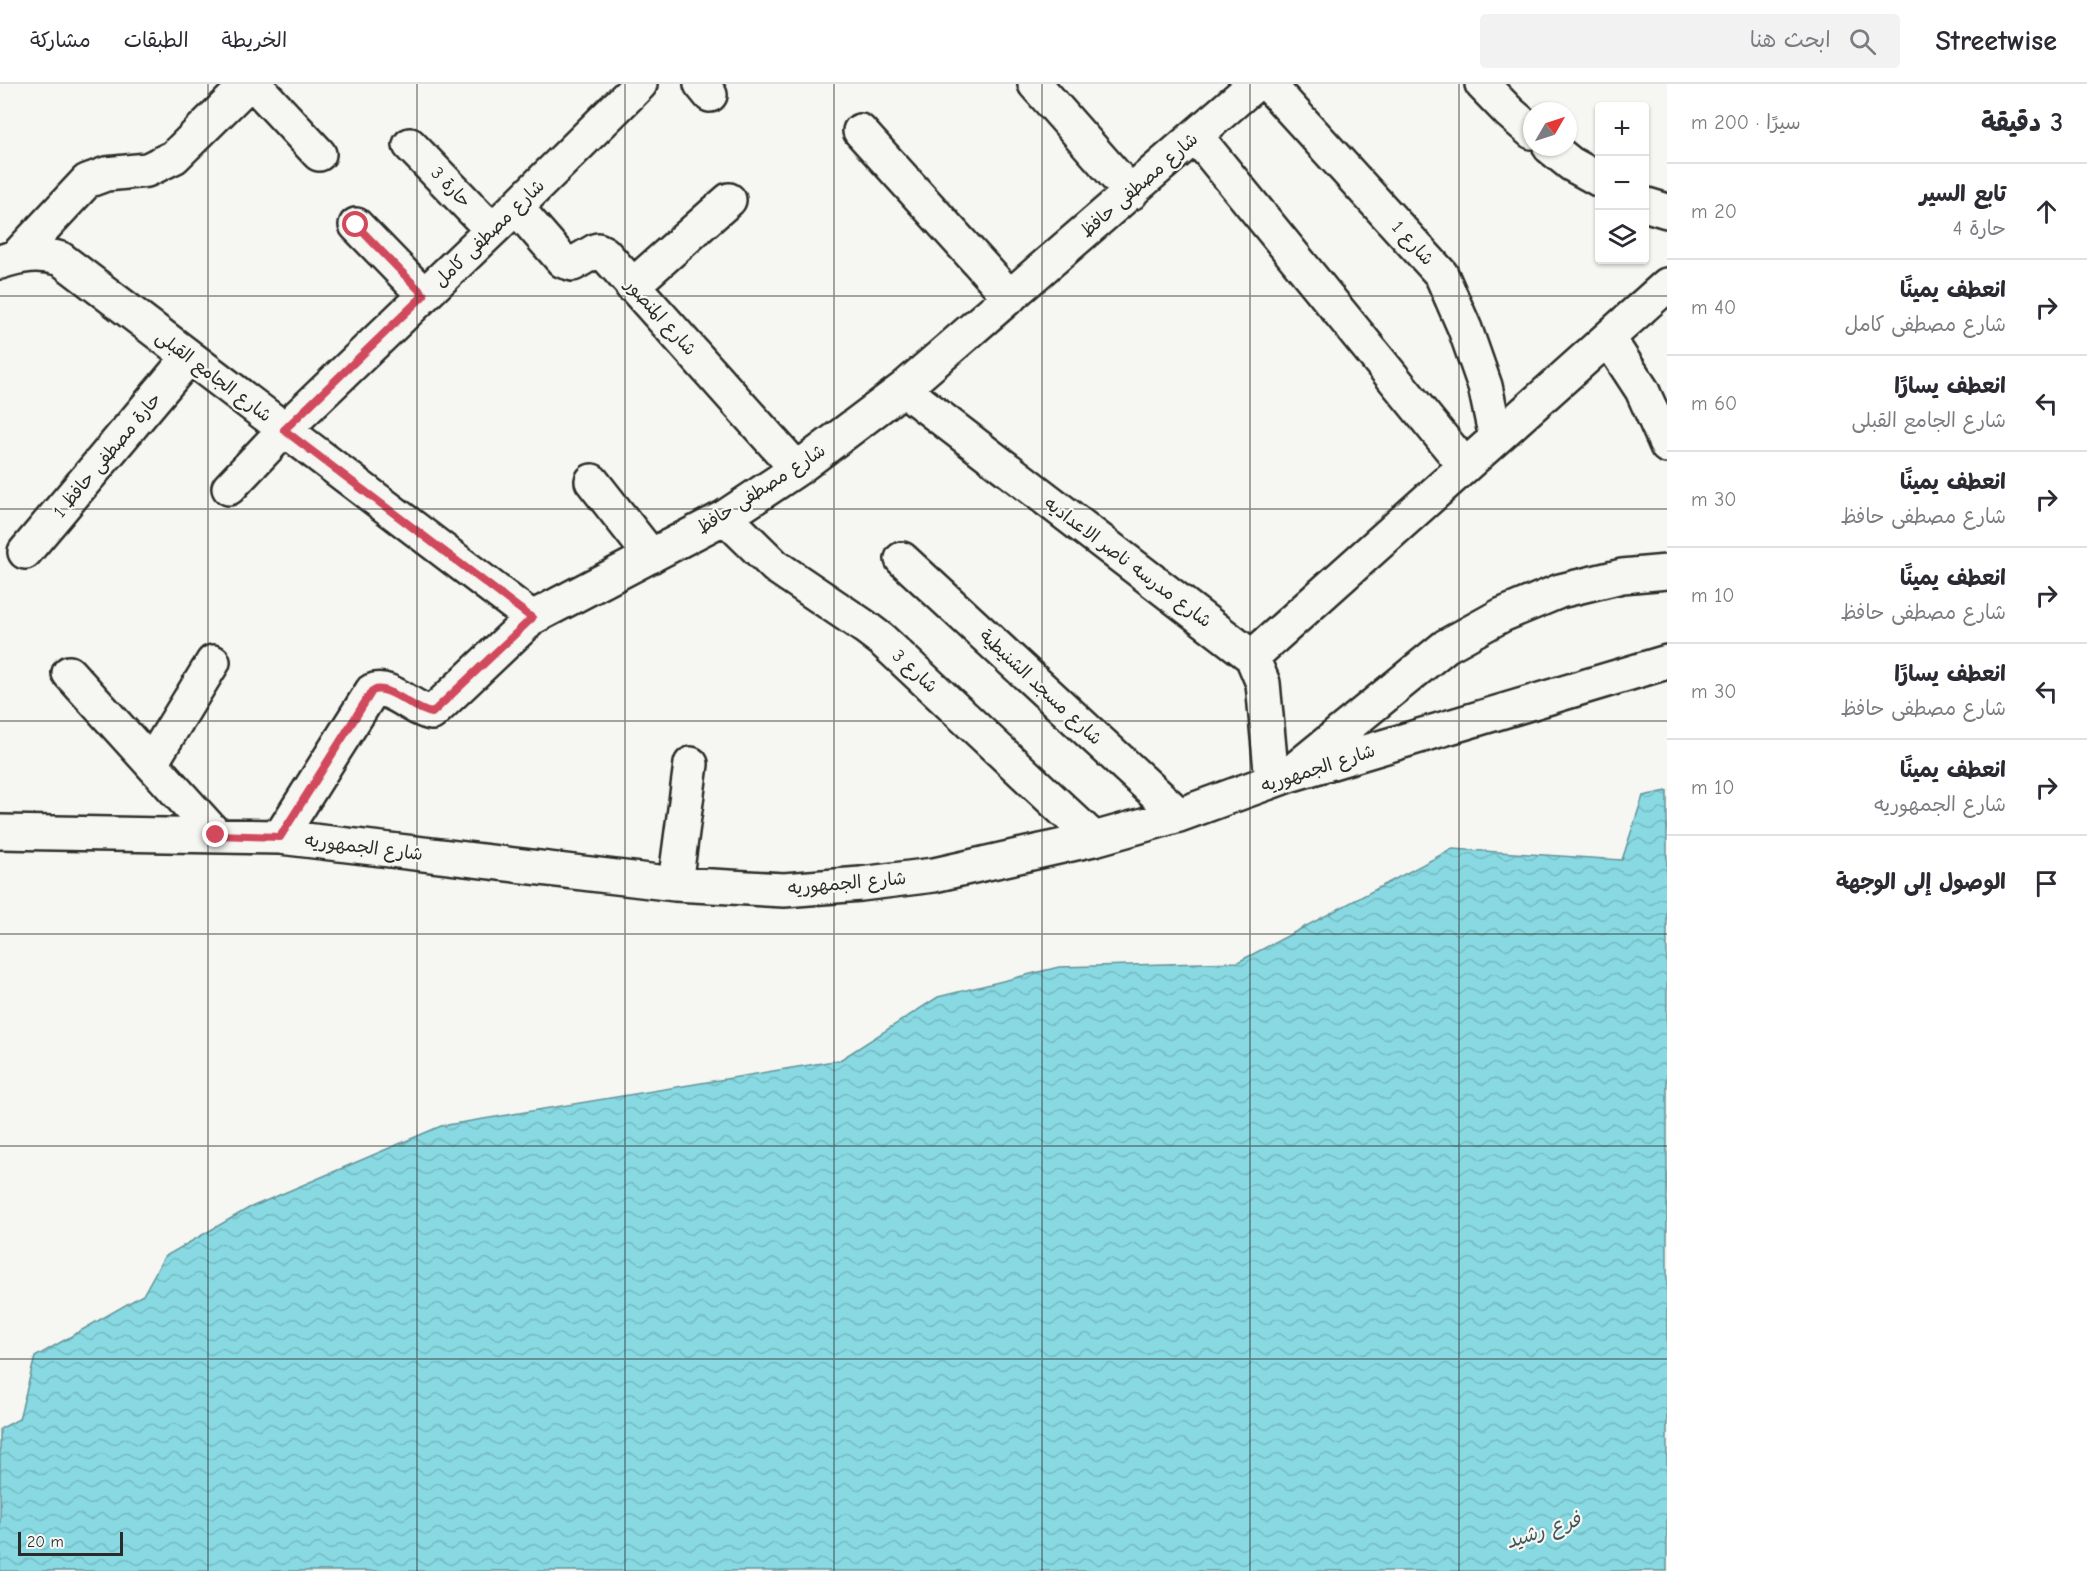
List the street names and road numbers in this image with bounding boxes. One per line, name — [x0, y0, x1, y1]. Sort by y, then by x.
street label: شارع مصطفى حافظ — [1076, 129, 1203, 243]
street label: حارة 3 — [426, 163, 475, 212]
street label: شارع مصطفى كامل — [430, 175, 550, 292]
street label: شارع 1 — [1387, 217, 1438, 270]
street label: شارع المنصور — [619, 273, 700, 361]
street label: شارع الجامع القبلى — [151, 326, 276, 428]
street label: حارة مصطفى حافظ 1 — [49, 389, 166, 522]
street label: شارع مصطفى حافظ — [693, 440, 830, 540]
street label: شارع مدرسه ناصر الاعداديه — [1039, 493, 1215, 633]
street label: شارع مسجد الشنيطية — [974, 625, 1106, 750]
street label: شارع 3 — [887, 645, 942, 698]
street label: شارع الجمهوريه — [1258, 740, 1378, 798]
street label: شارع الجمهوريه — [304, 830, 424, 866]
street label: شارع الجمهوريه — [787, 868, 907, 900]

